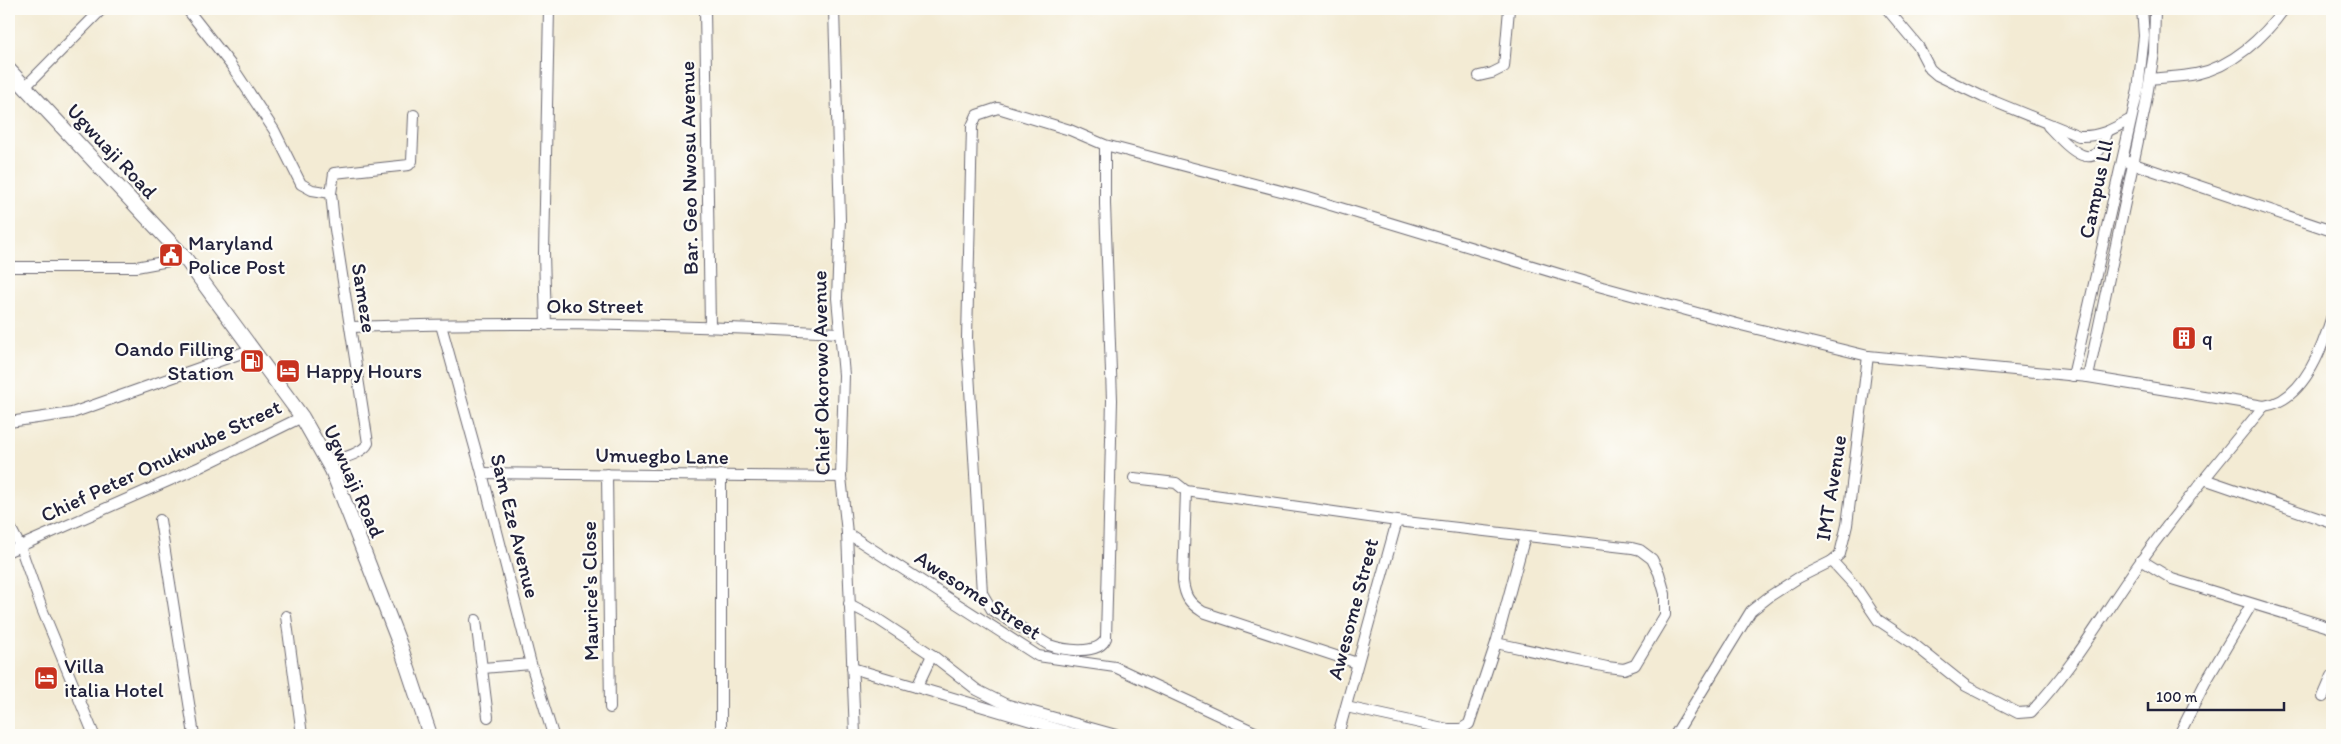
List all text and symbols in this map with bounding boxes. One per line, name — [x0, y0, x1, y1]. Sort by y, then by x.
street label: Bar. Geo Nwosu Avenue — [674, 61, 703, 275]
street label: Ugwuaji Road — [62, 98, 163, 204]
street label: Campus Lll — [2073, 137, 2118, 241]
place label: Maryland Police Post — [188, 230, 285, 279]
public building icon: Maryland Police Post — [158, 242, 184, 268]
street label: Sameze — [347, 261, 382, 334]
street label: Chief Okorowo Avenue — [806, 270, 835, 476]
street label: Oko Street — [546, 293, 644, 318]
building icon: q — [2171, 325, 2197, 351]
place label: q — [2202, 325, 2213, 350]
place label: Oando Filling Station — [114, 336, 234, 385]
fuel station icon: Oando Filling Station — [239, 348, 265, 374]
hotel icon: Happy Hours — [275, 358, 301, 384]
place label: Happy Hours — [306, 358, 422, 383]
street label: Chief Peter Onukwube Street — [37, 394, 285, 527]
street label: Ugwuaji Road — [318, 420, 391, 542]
street label: IMT Avenue — [1810, 433, 1851, 543]
street label: Umuegbo Lane — [595, 442, 729, 469]
street label: Sam Eze Avenue — [485, 451, 545, 601]
street label: Maurice's Close — [576, 521, 603, 661]
street label: Awesome Street — [1322, 535, 1383, 682]
street label: Awesome Street — [910, 544, 1046, 645]
place label: Villa italia Hotel — [64, 653, 164, 702]
hotel icon: Villa italia Hotel — [33, 665, 59, 691]
scale bar — [2148, 679, 2285, 711]
text: 100 m — [2156, 688, 2198, 706]

